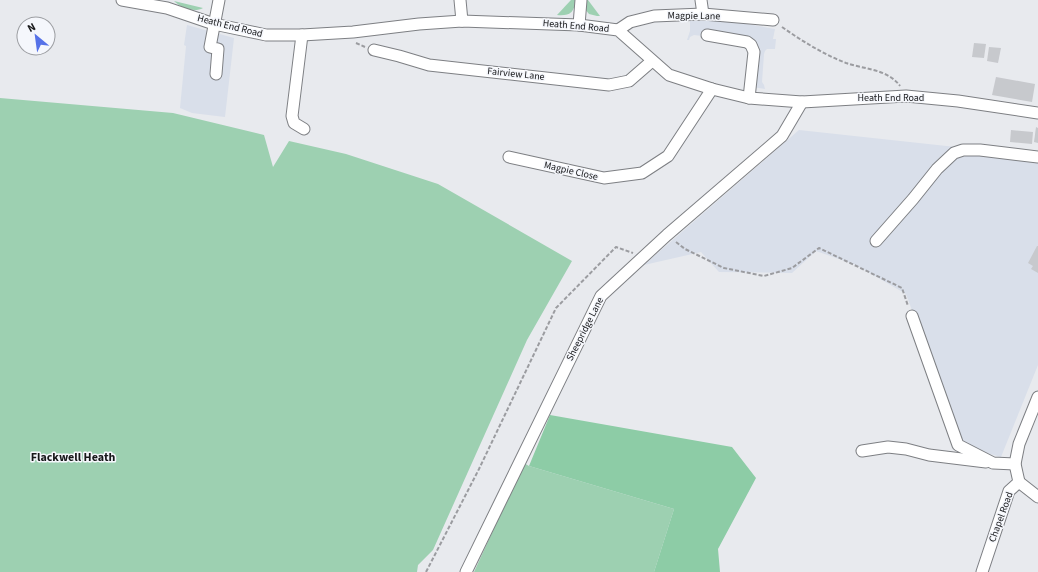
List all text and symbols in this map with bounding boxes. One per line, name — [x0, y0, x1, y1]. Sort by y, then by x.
street label: Magpie Lane — [668, 9, 720, 23]
street label: Heath End Road — [196, 11, 264, 41]
north arrow — [16, 16, 56, 56]
street label: Heath End Road — [542, 16, 610, 36]
text: N — [25, 19, 38, 36]
street label: Fairview Lane — [487, 64, 545, 84]
street label: Heath End Road — [858, 91, 924, 105]
street label: Magpie Close — [543, 158, 599, 184]
street label: Sheepridge Lane — [563, 295, 607, 363]
district label: Flackwell Heath — [31, 449, 115, 466]
street label: Chapel Road — [985, 490, 1017, 544]

